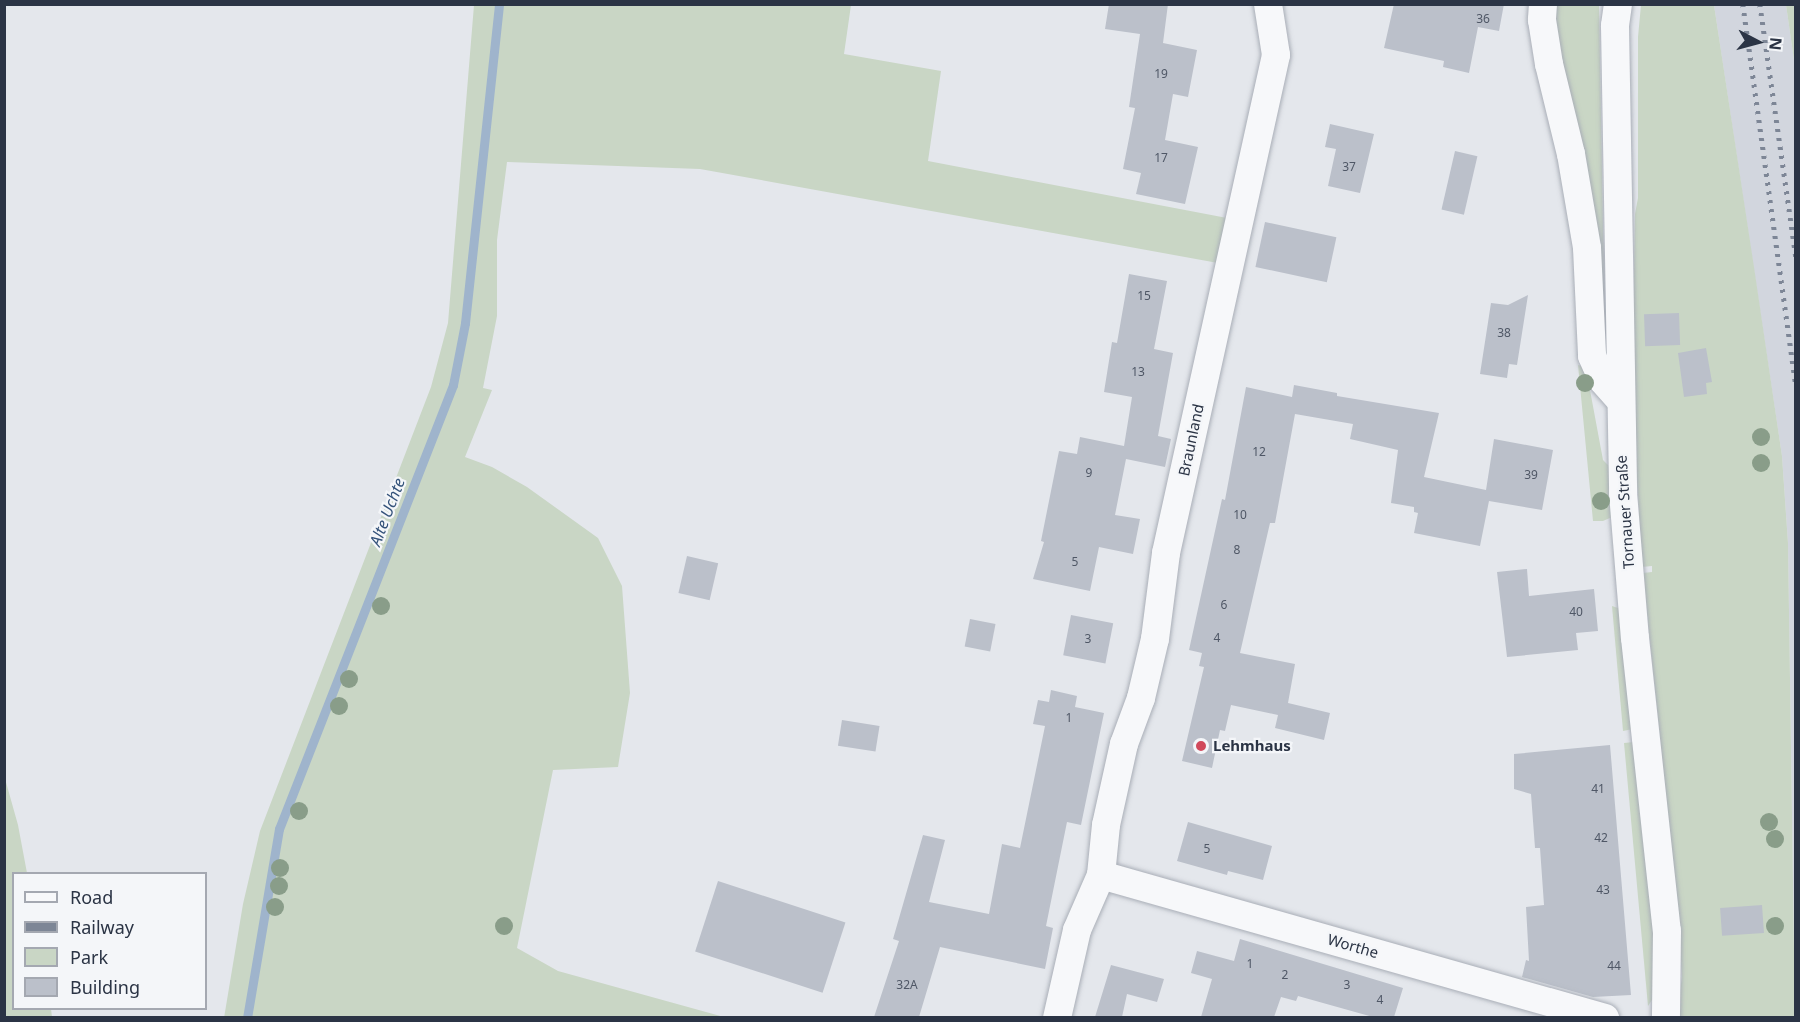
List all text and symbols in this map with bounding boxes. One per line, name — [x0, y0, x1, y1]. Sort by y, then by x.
house number: 36 — [1476, 12, 1490, 26]
north arrow — [1728, 12, 1788, 72]
text: N — [1764, 36, 1788, 51]
house number: 19 — [1154, 67, 1168, 81]
house number: 17 — [1154, 151, 1168, 165]
house number: 37 — [1342, 160, 1356, 174]
house number: 15 — [1137, 289, 1151, 303]
house number: 38 — [1497, 326, 1511, 340]
house number: 13 — [1131, 365, 1145, 379]
street label: Braunland — [1175, 402, 1207, 478]
house number: 12 — [1252, 445, 1266, 459]
street label: Tornauer Straße — [1612, 455, 1638, 569]
house number: 9 — [1086, 466, 1092, 480]
house number: 39 — [1524, 468, 1538, 482]
water label: Alte Uchte — [365, 475, 409, 549]
house number: 10 — [1233, 508, 1247, 522]
house number: 8 — [1234, 543, 1240, 557]
house number: 5 — [1072, 555, 1078, 569]
house number: 6 — [1221, 598, 1227, 612]
house number: 40 — [1569, 605, 1583, 619]
house number: 4 — [1214, 631, 1220, 645]
house number: 3 — [1085, 632, 1091, 646]
house number: 1 — [1066, 711, 1072, 725]
place label: Lehmhaus — [1213, 737, 1291, 755]
marker: Lehmhaus — [1194, 739, 1208, 753]
house number: 41 — [1591, 782, 1605, 796]
house number: 42 — [1594, 831, 1608, 845]
house number: 5 — [1204, 842, 1210, 856]
legend — [12, 872, 207, 1010]
house number: 43 — [1596, 883, 1610, 897]
text: Road — [70, 885, 113, 909]
text: Railway — [70, 915, 134, 939]
street label: Worthe — [1325, 930, 1381, 962]
text: Park — [70, 945, 108, 969]
house number: 1 — [1247, 957, 1253, 971]
house number: 44 — [1607, 959, 1621, 973]
house number: 2 — [1282, 968, 1288, 982]
text: Building — [70, 975, 140, 999]
house number: 32A — [896, 978, 918, 992]
house number: 3 — [1344, 978, 1350, 992]
house number: 4 — [1377, 993, 1383, 1007]

